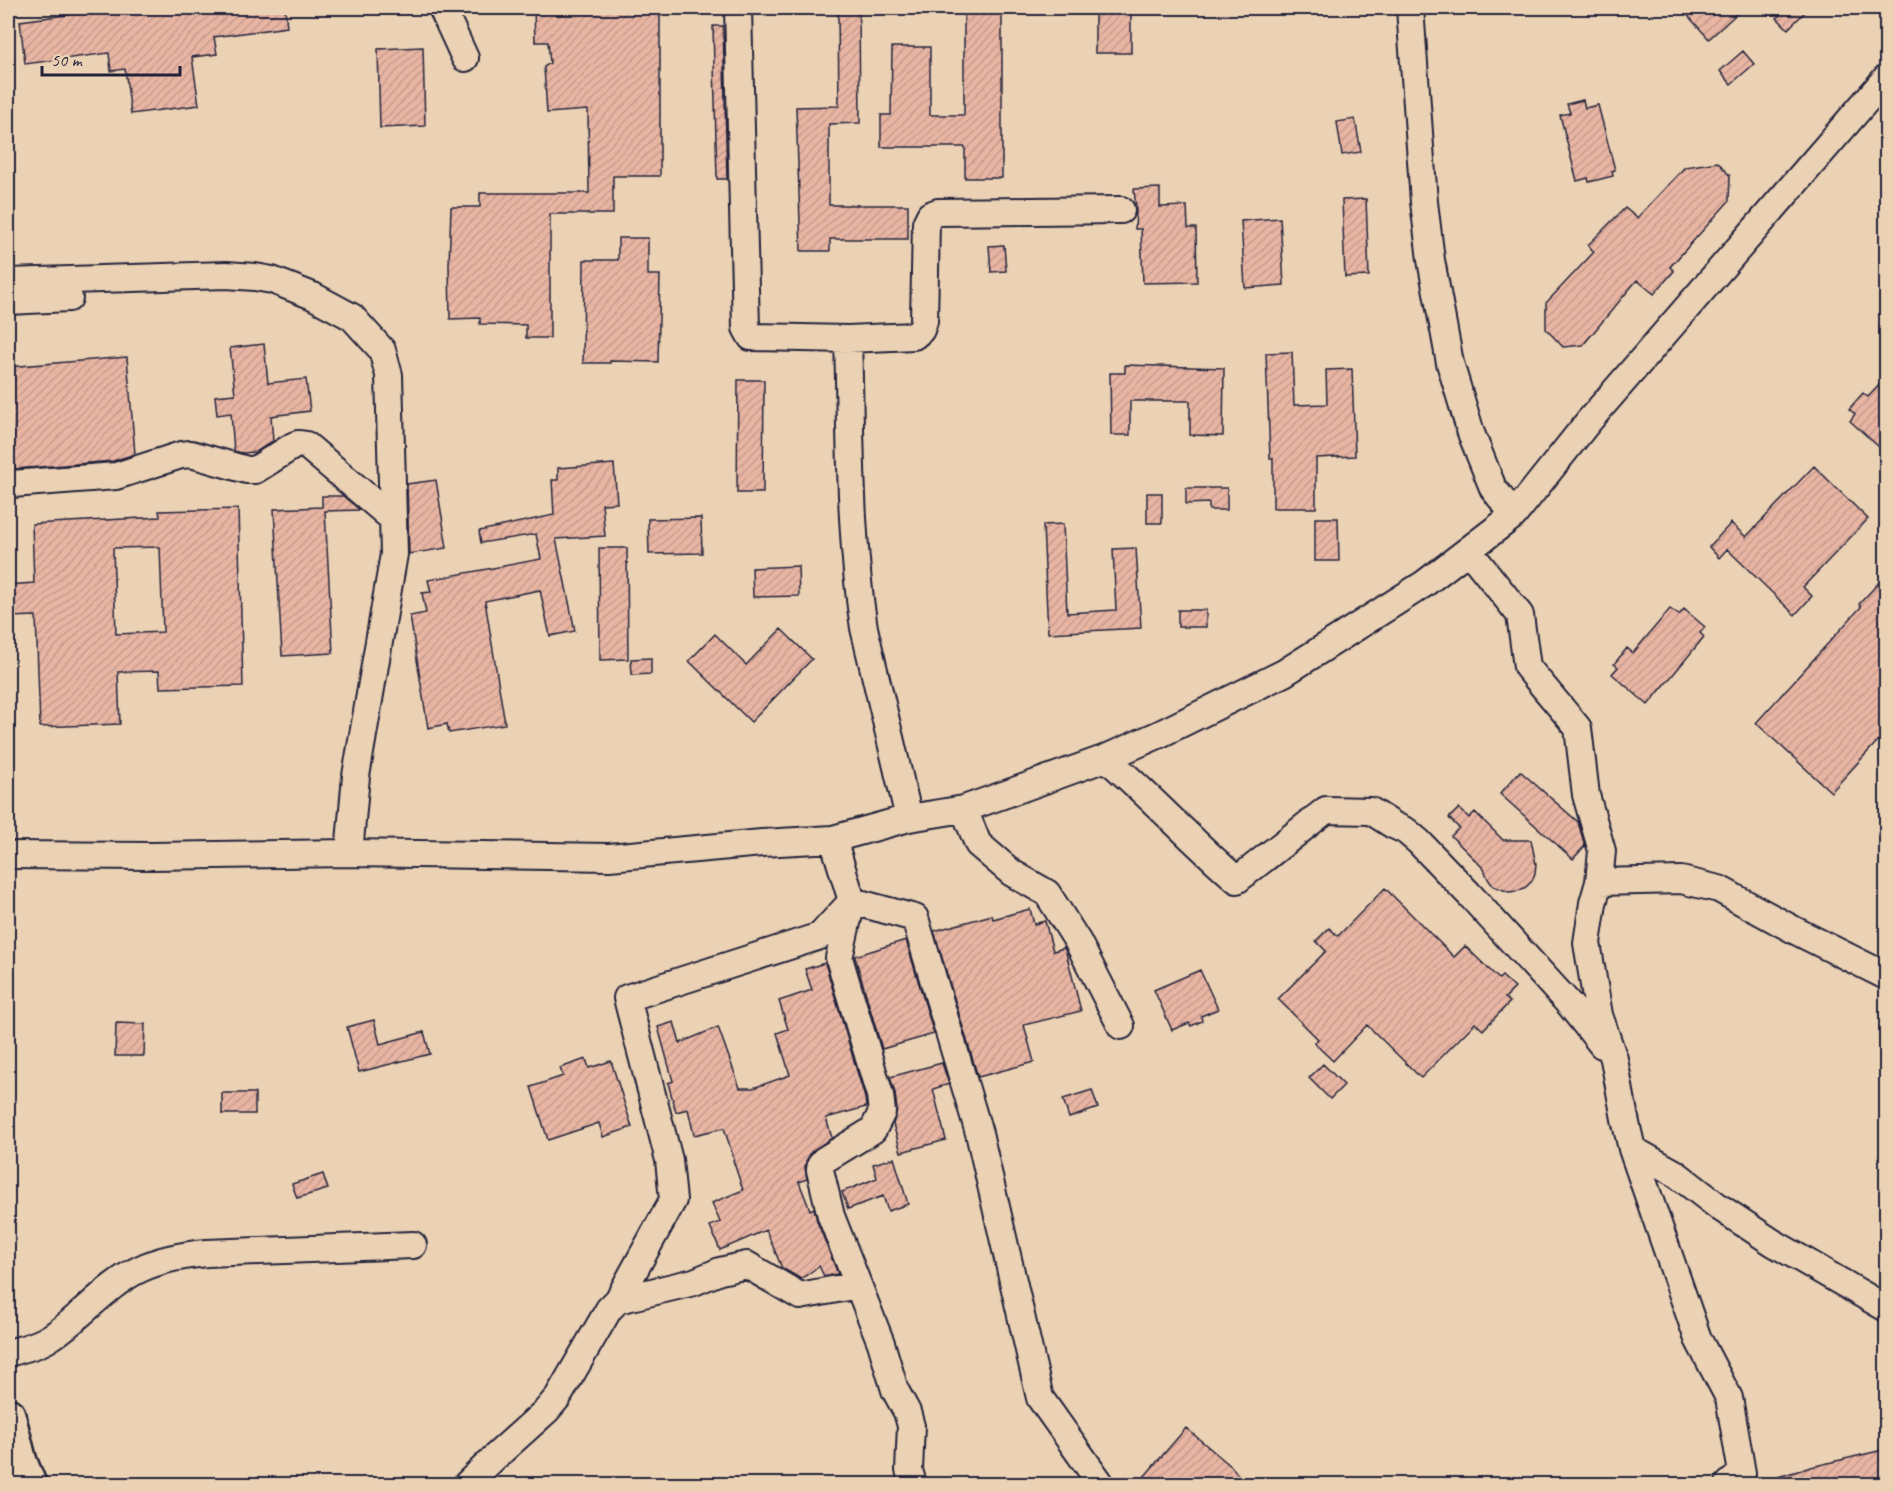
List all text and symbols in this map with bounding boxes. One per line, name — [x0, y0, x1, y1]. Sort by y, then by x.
scale bar — [42, 39, 180, 77]
text: 50 m — [51, 49, 84, 71]

